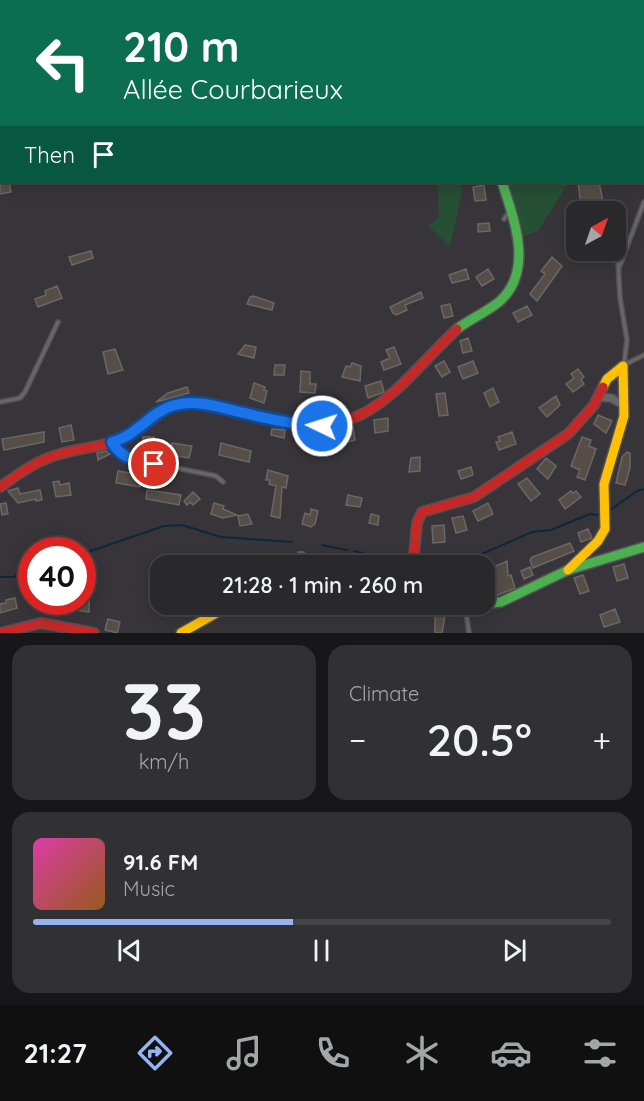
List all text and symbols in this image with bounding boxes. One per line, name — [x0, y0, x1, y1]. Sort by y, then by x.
text: 210 m — [123, 20, 240, 73]
icon: left — [24, 24, 102, 102]
text: Allée Courbarieux — [123, 72, 343, 106]
icon: arrive — [87, 138, 120, 171]
text: Then — [24, 141, 75, 169]
north arrow — [566, 201, 626, 261]
map controls — [566, 201, 626, 261]
position arrow — [290, 394, 354, 458]
pin — [128, 438, 179, 489]
icon: arrive — [137, 447, 170, 480]
speed limit sign: 40 — [18, 537, 96, 615]
text: 21:28 · 1 min · 260 m — [222, 571, 423, 599]
text: 33 — [122, 661, 206, 759]
text: Climate — [349, 681, 419, 706]
text: 20.5° — [427, 711, 532, 767]
text: − — [349, 719, 366, 760]
text: + — [592, 719, 611, 760]
text: km/h — [139, 749, 189, 774]
text: 91.6 FM — [123, 848, 198, 876]
text: Music — [123, 876, 175, 901]
icon: previous — [113, 934, 146, 967]
icon: pause — [305, 934, 338, 967]
icon: next — [498, 934, 531, 967]
icon: directions — [134, 1032, 176, 1074]
icon: music — [223, 1032, 265, 1074]
icon: phone — [312, 1032, 354, 1074]
icon: climate — [401, 1032, 443, 1074]
icon: car — [490, 1032, 532, 1074]
icon: filters — [579, 1032, 621, 1074]
text: 21:27 — [23, 1036, 87, 1070]

